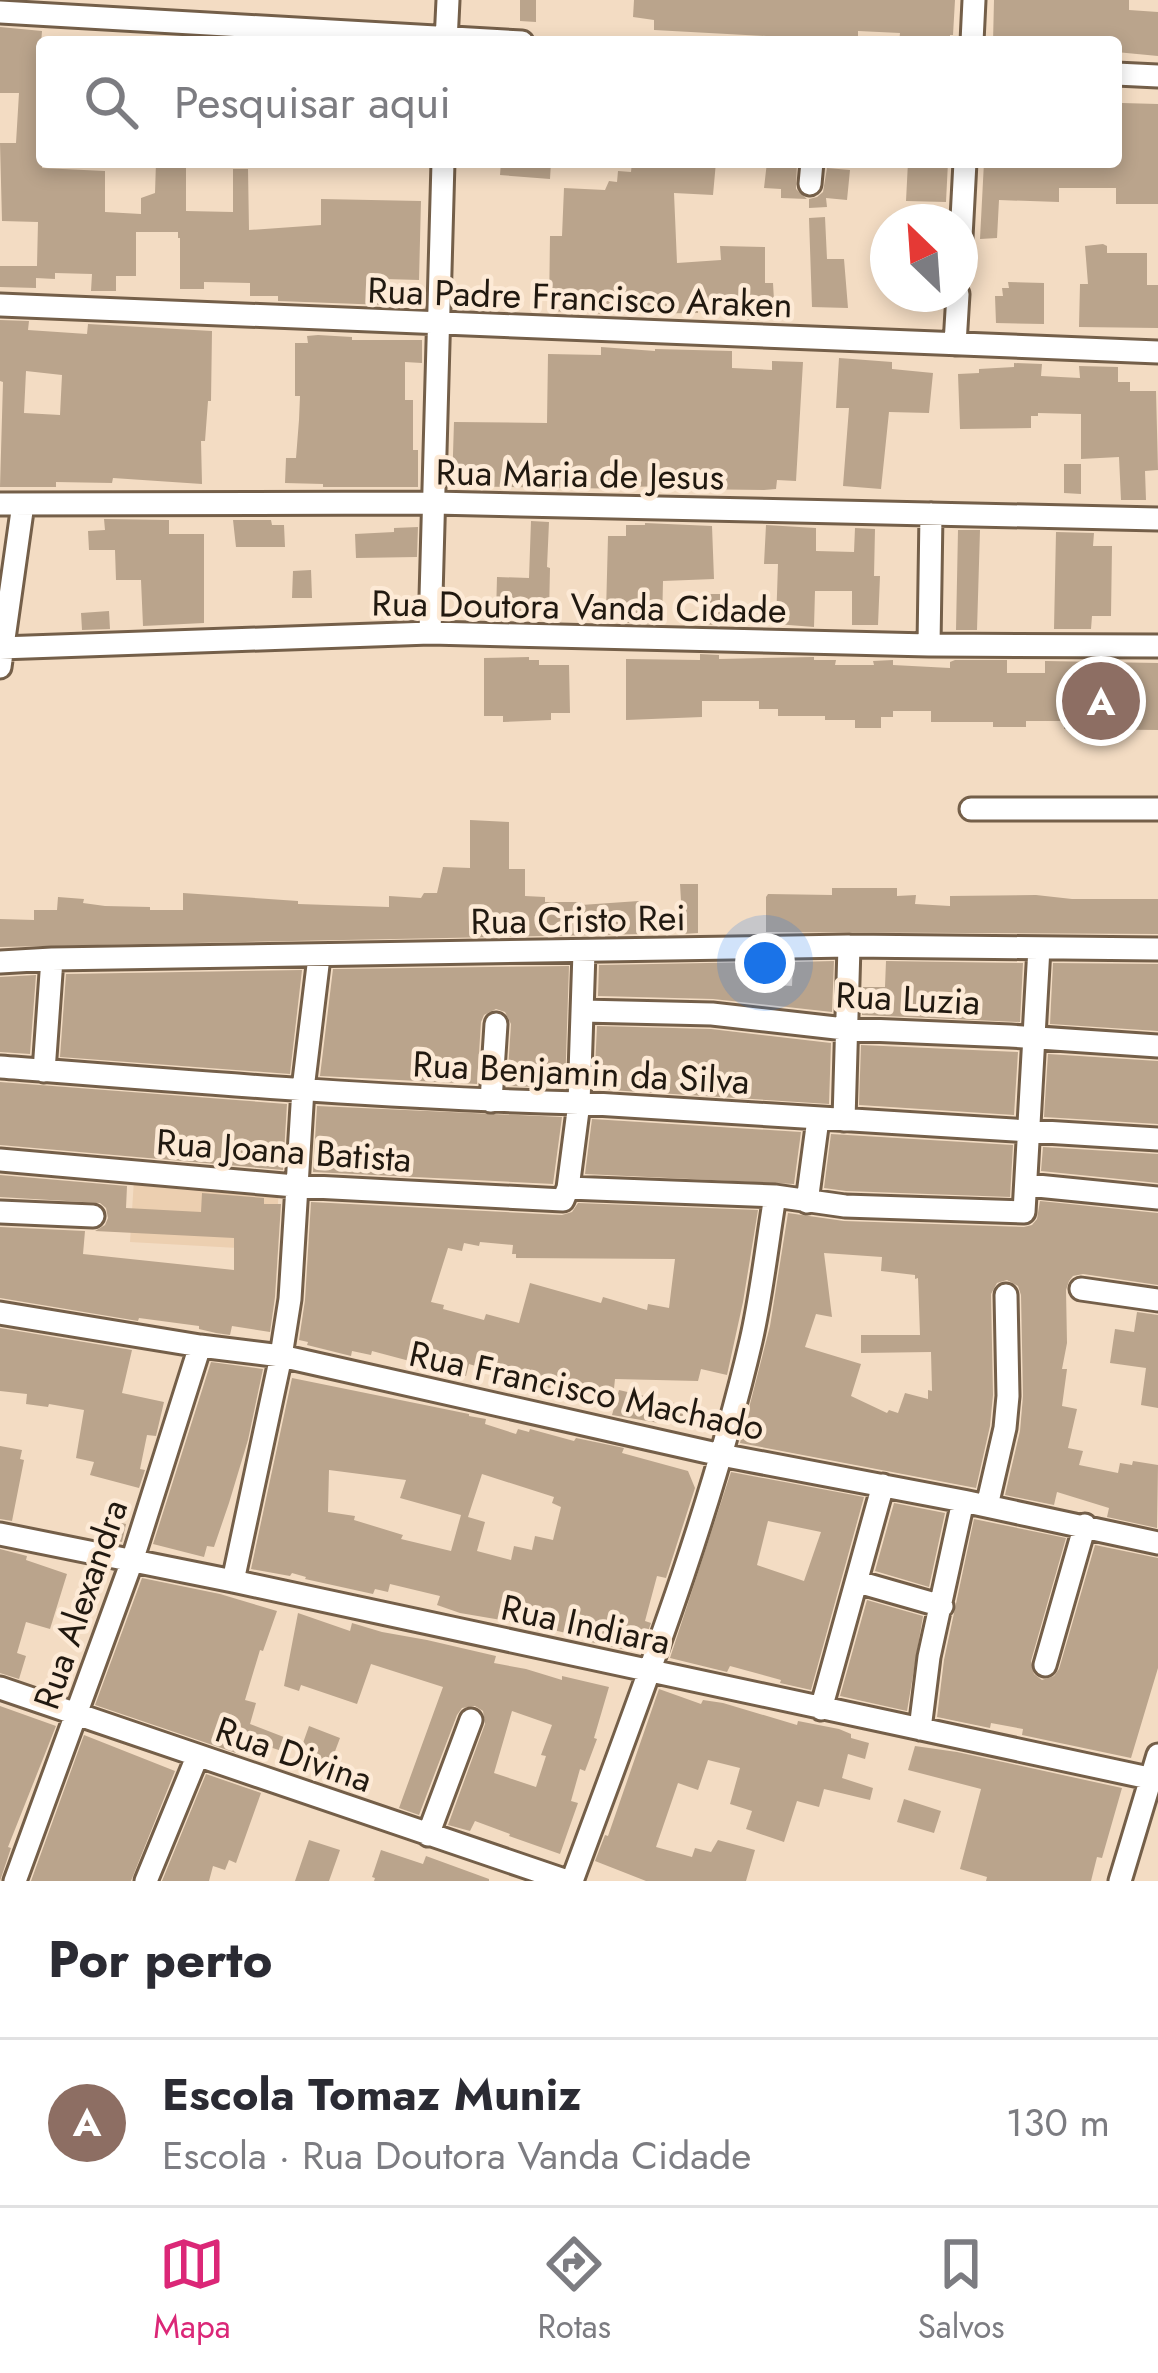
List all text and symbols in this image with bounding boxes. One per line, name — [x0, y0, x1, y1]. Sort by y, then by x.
search box — [36, 36, 1122, 168]
icon: search — [78, 69, 144, 135]
text: Pesquisar aqui — [174, 70, 451, 135]
north arrow — [870, 204, 978, 312]
street label: Rua Padre Francisco Araken — [366, 264, 794, 330]
street label: Rua Maria de Jesus — [435, 445, 725, 503]
street label: Rua Doutora Vanda Cidade — [371, 576, 787, 636]
pin: A — [1062, 656, 1140, 746]
street label: Rua Cristo Rei — [470, 891, 686, 947]
your location — [735, 933, 795, 993]
street label: Rua Luzia — [834, 968, 982, 1028]
street label: Rua Benjamin da Silva — [411, 1037, 751, 1107]
street label: Rua Joana Batista — [155, 1115, 413, 1185]
street label: Rua Francisco Machado — [405, 1327, 769, 1453]
street label: Rua Alexandra — [20, 1492, 140, 1716]
street label: Rua Indiara — [497, 1581, 675, 1667]
street label: Rua Divina — [209, 1703, 379, 1805]
text: Por perto — [48, 1922, 273, 1996]
text: Escola Tomaz Muniz — [162, 2062, 582, 2127]
text: A — [73, 2094, 101, 2151]
text: 130 m — [1006, 2094, 1110, 2151]
text: Escola · Rua Doutora Vanda Cidade — [162, 2127, 751, 2184]
tab: Mapa — [153, 2231, 231, 2350]
tab: Rotas — [537, 2231, 611, 2350]
tab: Salvos — [918, 2231, 1005, 2350]

